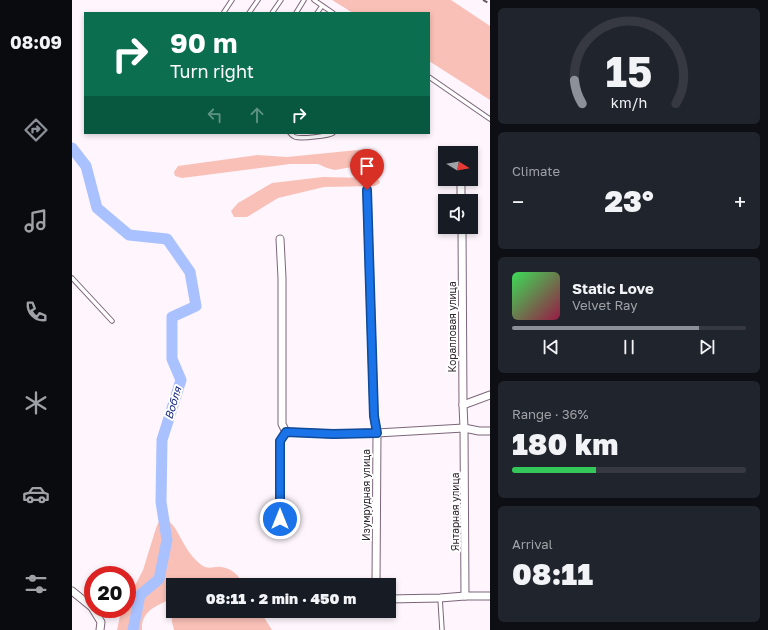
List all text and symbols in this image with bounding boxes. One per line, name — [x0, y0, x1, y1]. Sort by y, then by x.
text: 90 m — [170, 26, 237, 59]
icon: right — [104, 28, 156, 80]
text: 08:09 — [10, 31, 62, 53]
text: 15 — [606, 46, 652, 96]
text: Turn right — [170, 60, 254, 82]
text: km/h — [611, 94, 647, 111]
icon: left — [204, 104, 226, 126]
icon: ahead — [246, 104, 268, 126]
icon: right — [288, 104, 310, 126]
icon: directions — [22, 116, 50, 144]
north arrow — [438, 146, 478, 186]
map controls — [438, 146, 478, 234]
pin — [350, 149, 384, 190]
icon: arrive — [356, 155, 378, 177]
text: Climate — [512, 163, 560, 179]
text: 23° — [604, 183, 654, 219]
text: − — [512, 188, 524, 215]
text: + — [734, 188, 746, 215]
button: sound — [438, 194, 478, 234]
icon: music — [22, 207, 50, 235]
text: Static Love — [572, 279, 654, 297]
street label: Коралловая улица — [446, 281, 458, 373]
text: Velvet Ray — [572, 297, 637, 313]
icon: phone — [22, 298, 50, 326]
icon: previous — [540, 336, 562, 358]
icon: pause — [618, 336, 640, 358]
icon: next — [696, 336, 718, 358]
water label: Вобля — [161, 384, 184, 421]
icon: climate — [22, 389, 50, 417]
text: Range · 36% — [512, 406, 588, 422]
text: 180 km — [512, 426, 618, 462]
street label: Изумрудная улица — [360, 449, 372, 541]
street label: Янтарная улица — [449, 473, 461, 551]
icon: car — [22, 480, 50, 508]
position arrow — [259, 498, 301, 540]
text: Arrival — [512, 536, 553, 552]
text: 08:11 — [512, 556, 593, 592]
speed limit sign: 20 — [84, 566, 136, 618]
icon: filters — [22, 570, 50, 598]
text: 08:11 · 2 min · 450 m — [206, 589, 356, 607]

